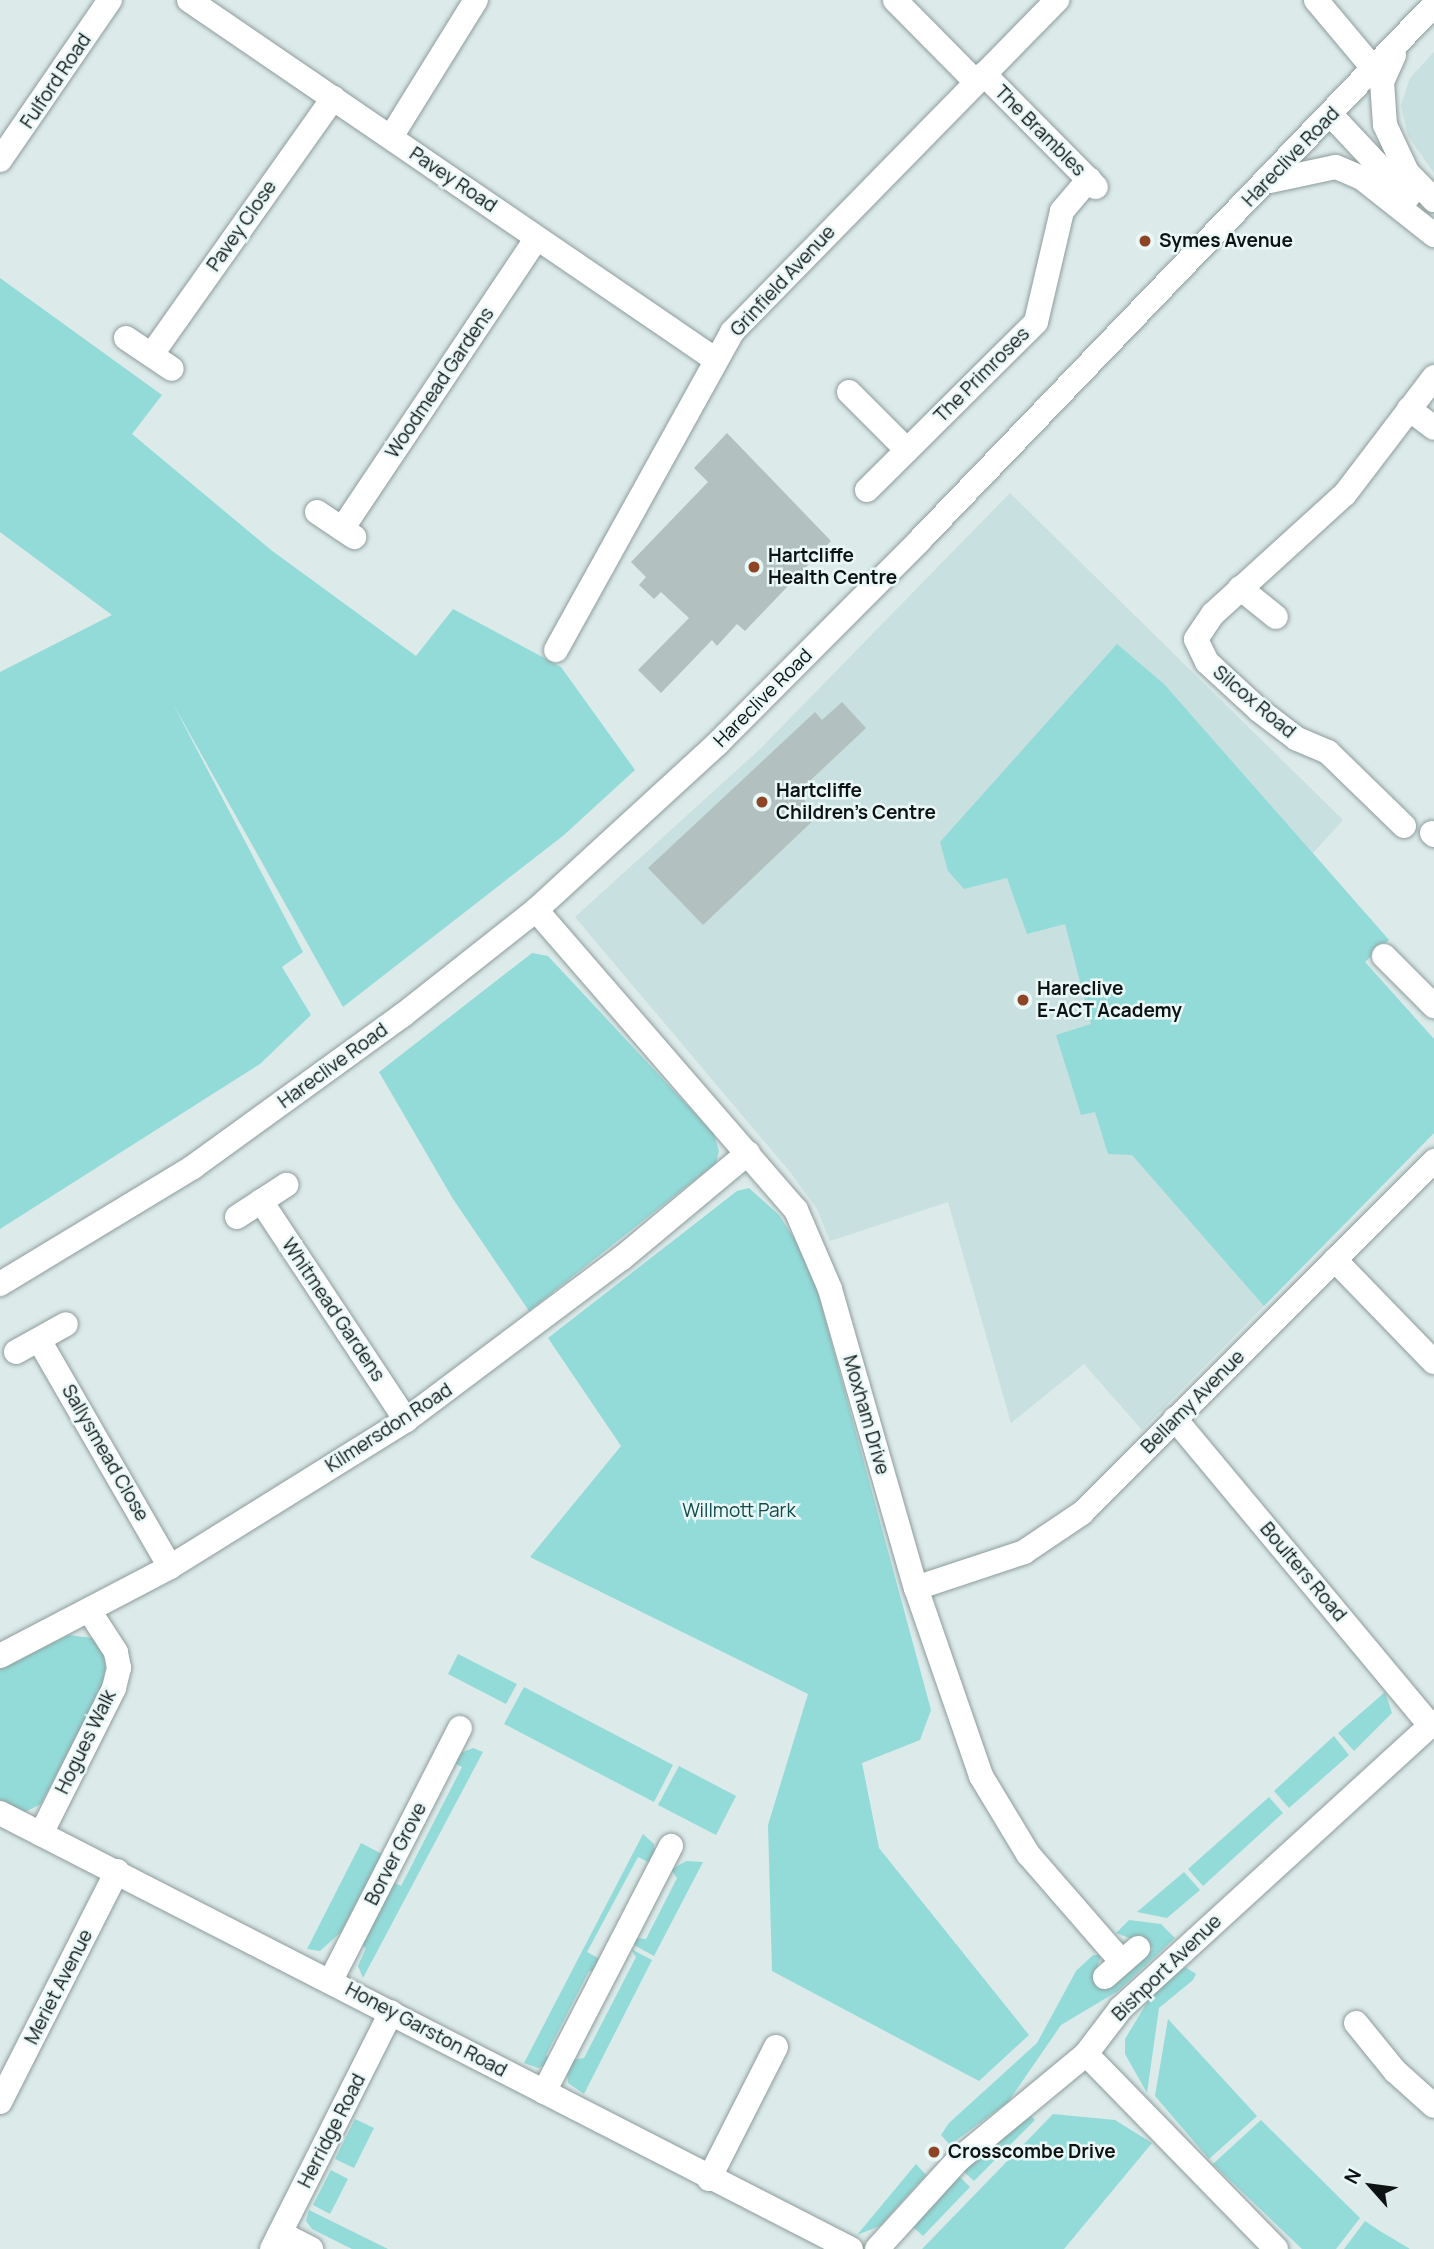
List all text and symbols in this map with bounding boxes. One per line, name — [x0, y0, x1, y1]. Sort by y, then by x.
street label: Fulford Road — [16, 29, 96, 133]
street label: The Brambles — [990, 81, 1090, 181]
street label: Hareclive Road — [1238, 102, 1344, 212]
street label: Pavey Road — [405, 143, 501, 217]
street label: Pavey Close — [202, 176, 282, 276]
street label: Grinfield Avenue — [726, 221, 840, 341]
place label: Symes Avenue — [1159, 230, 1293, 252]
marker: Symes Avenue — [1137, 233, 1153, 249]
street label: Woodmead Gardens — [381, 303, 499, 463]
street label: The Primroses — [930, 323, 1034, 427]
place label: Hartcliffe Health Centre — [768, 545, 897, 589]
marker: Hartcliffe Health Centre — [746, 559, 762, 575]
street label: Hareclive Road — [709, 644, 817, 752]
street label: Silcox Road — [1208, 661, 1300, 743]
place label: Hartcliffe Children's Centre — [776, 780, 936, 824]
marker: Hartcliffe Children's Centre — [754, 794, 770, 810]
place label: Hareclive E-ACT Academy — [1037, 978, 1182, 1022]
marker: Hareclive E-ACT Academy — [1015, 992, 1031, 1008]
street label: Hareclive Road — [274, 1019, 392, 1113]
street label: Whitmead Gardens — [277, 1234, 389, 1386]
street label: Bellamy Avenue — [1137, 1346, 1249, 1458]
street label: Moxham Drive — [838, 1353, 894, 1477]
street label: Kilmersdon Road — [321, 1379, 457, 1477]
street label: Sallysmead Close — [57, 1381, 153, 1525]
park label: Willmott Park — [682, 1500, 796, 1522]
street label: Boulters Road — [1255, 1518, 1351, 1626]
street label: Hogues Walk — [51, 1686, 121, 1798]
street label: Borver Grove — [360, 1799, 432, 1909]
street label: Bishport Avenue — [1108, 1910, 1226, 2026]
street label: Meriet Avenue — [20, 1926, 98, 2048]
street label: Honey Garston Road — [342, 1978, 510, 2082]
street label: Herridge Road — [294, 2070, 370, 2192]
place label: Crosscombe Drive — [948, 2141, 1116, 2163]
marker: Crosscombe Drive — [926, 2144, 942, 2160]
north arrow — [1336, 2151, 1406, 2221]
text: N — [1338, 2164, 1367, 2188]

